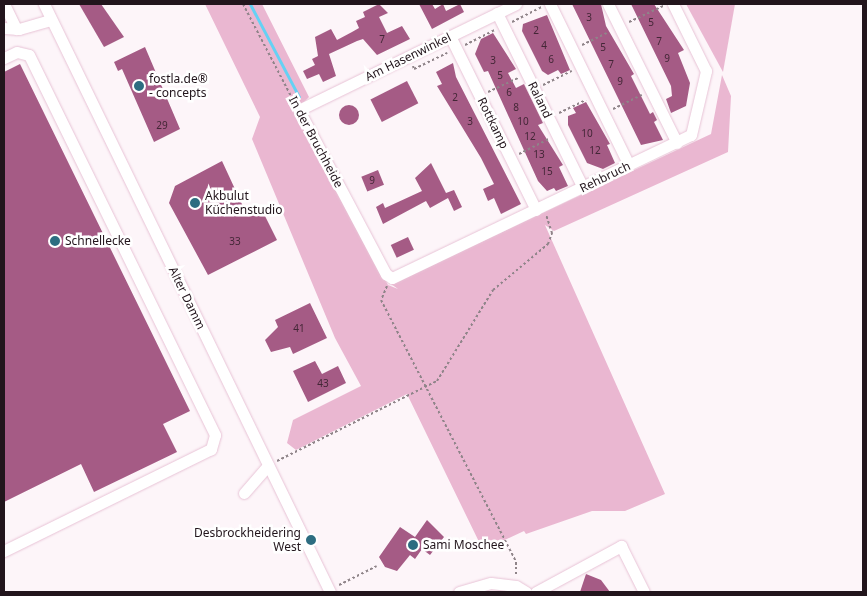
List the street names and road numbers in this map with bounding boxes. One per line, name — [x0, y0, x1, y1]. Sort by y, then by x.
street label: Am Hasenwinkel — [363, 30, 453, 84]
street label: Raland — [525, 79, 555, 121]
street label: In der Bruchheide — [286, 94, 346, 190]
street label: Rottkamp — [474, 95, 512, 151]
street label: Rehbruch — [577, 159, 633, 195]
street label: Alter Damm — [166, 264, 208, 332]

